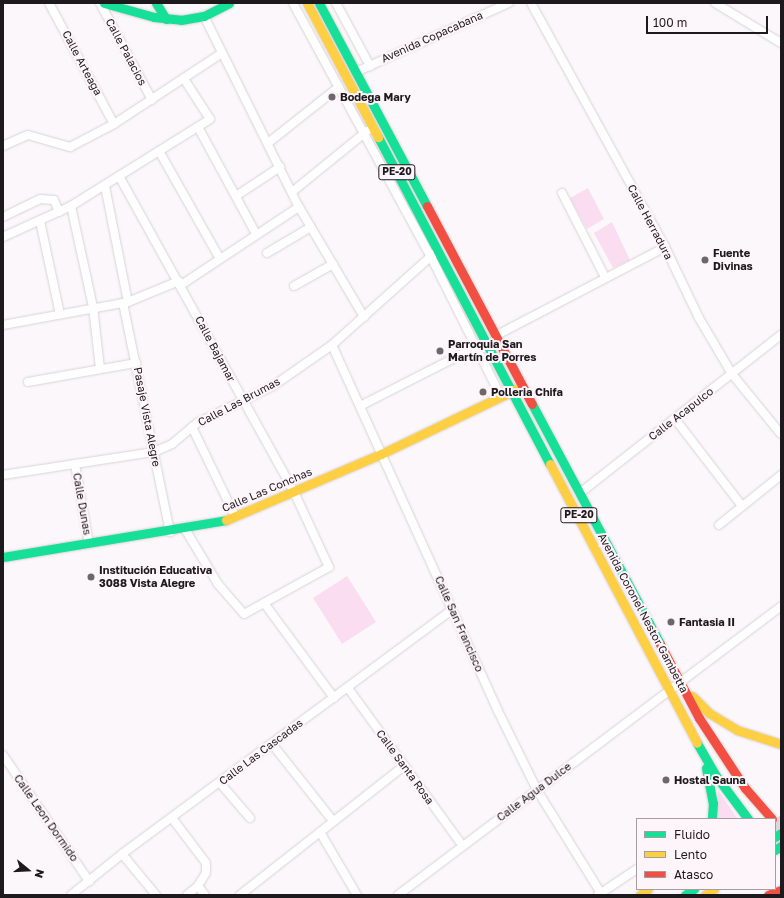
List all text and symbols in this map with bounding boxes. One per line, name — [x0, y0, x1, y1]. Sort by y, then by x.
scale bar — [648, 8, 770, 34]
street label: Avenida Copacabana — [379, 9, 485, 65]
text: 100 m — [653, 15, 687, 30]
street label: Calle Palacios — [103, 16, 149, 88]
street label: Calle Arteaga — [59, 28, 105, 98]
place label: Bodega Mary — [340, 90, 411, 104]
marker: Bodega Mary — [327, 92, 337, 102]
road number: PE-20 — [378, 164, 416, 180]
street label: Calle Herradura — [625, 182, 675, 262]
place label: Fuente Divinas — [713, 247, 753, 273]
marker: Fuente Divinas — [700, 255, 710, 265]
street label: Calle Bajamar — [192, 314, 238, 384]
place label: Parroquia San Martín de Porres — [448, 338, 536, 364]
marker: Parroquia San Martín de Porres — [435, 346, 445, 356]
street label: Pasaje Vista Alegre — [131, 366, 163, 468]
street label: Calle Las Brumas — [196, 375, 282, 429]
place label: Polleria Chifa — [491, 385, 563, 399]
street label: Calle Acapulco — [646, 385, 716, 443]
marker: Polleria Chifa — [478, 387, 488, 397]
street label: Calle Las Conchas — [220, 465, 314, 515]
street label: Calle Dunas — [70, 472, 94, 536]
road number: PE-20 — [560, 507, 598, 523]
street label: Avenida Coronel Nestor Gambetta — [595, 531, 691, 695]
place label: Institución Educativa 3088 Vista Alegre — [99, 564, 212, 590]
marker: Institución Educativa 3088 Vista Alegre — [86, 572, 96, 582]
street label: Calle San Francisco — [432, 574, 486, 674]
place label: Fantasia II — [679, 615, 735, 629]
marker: Fantasia II — [666, 617, 676, 627]
street label: Calle Las Cascadas — [217, 716, 305, 788]
street label: Calle Santa Rosa — [373, 727, 437, 807]
street label: Calle Agua Dulce — [494, 760, 574, 824]
street label: Calle Leon Dormido — [11, 772, 81, 864]
place label: Hostal Sauna — [674, 773, 746, 787]
marker: Hostal Sauna — [661, 775, 671, 785]
legend — [636, 818, 776, 890]
text: Fluido — [674, 827, 710, 842]
text: Lento — [674, 847, 707, 862]
north arrow — [8, 850, 48, 890]
text: Atasco — [674, 867, 713, 882]
text: N — [32, 868, 47, 880]

